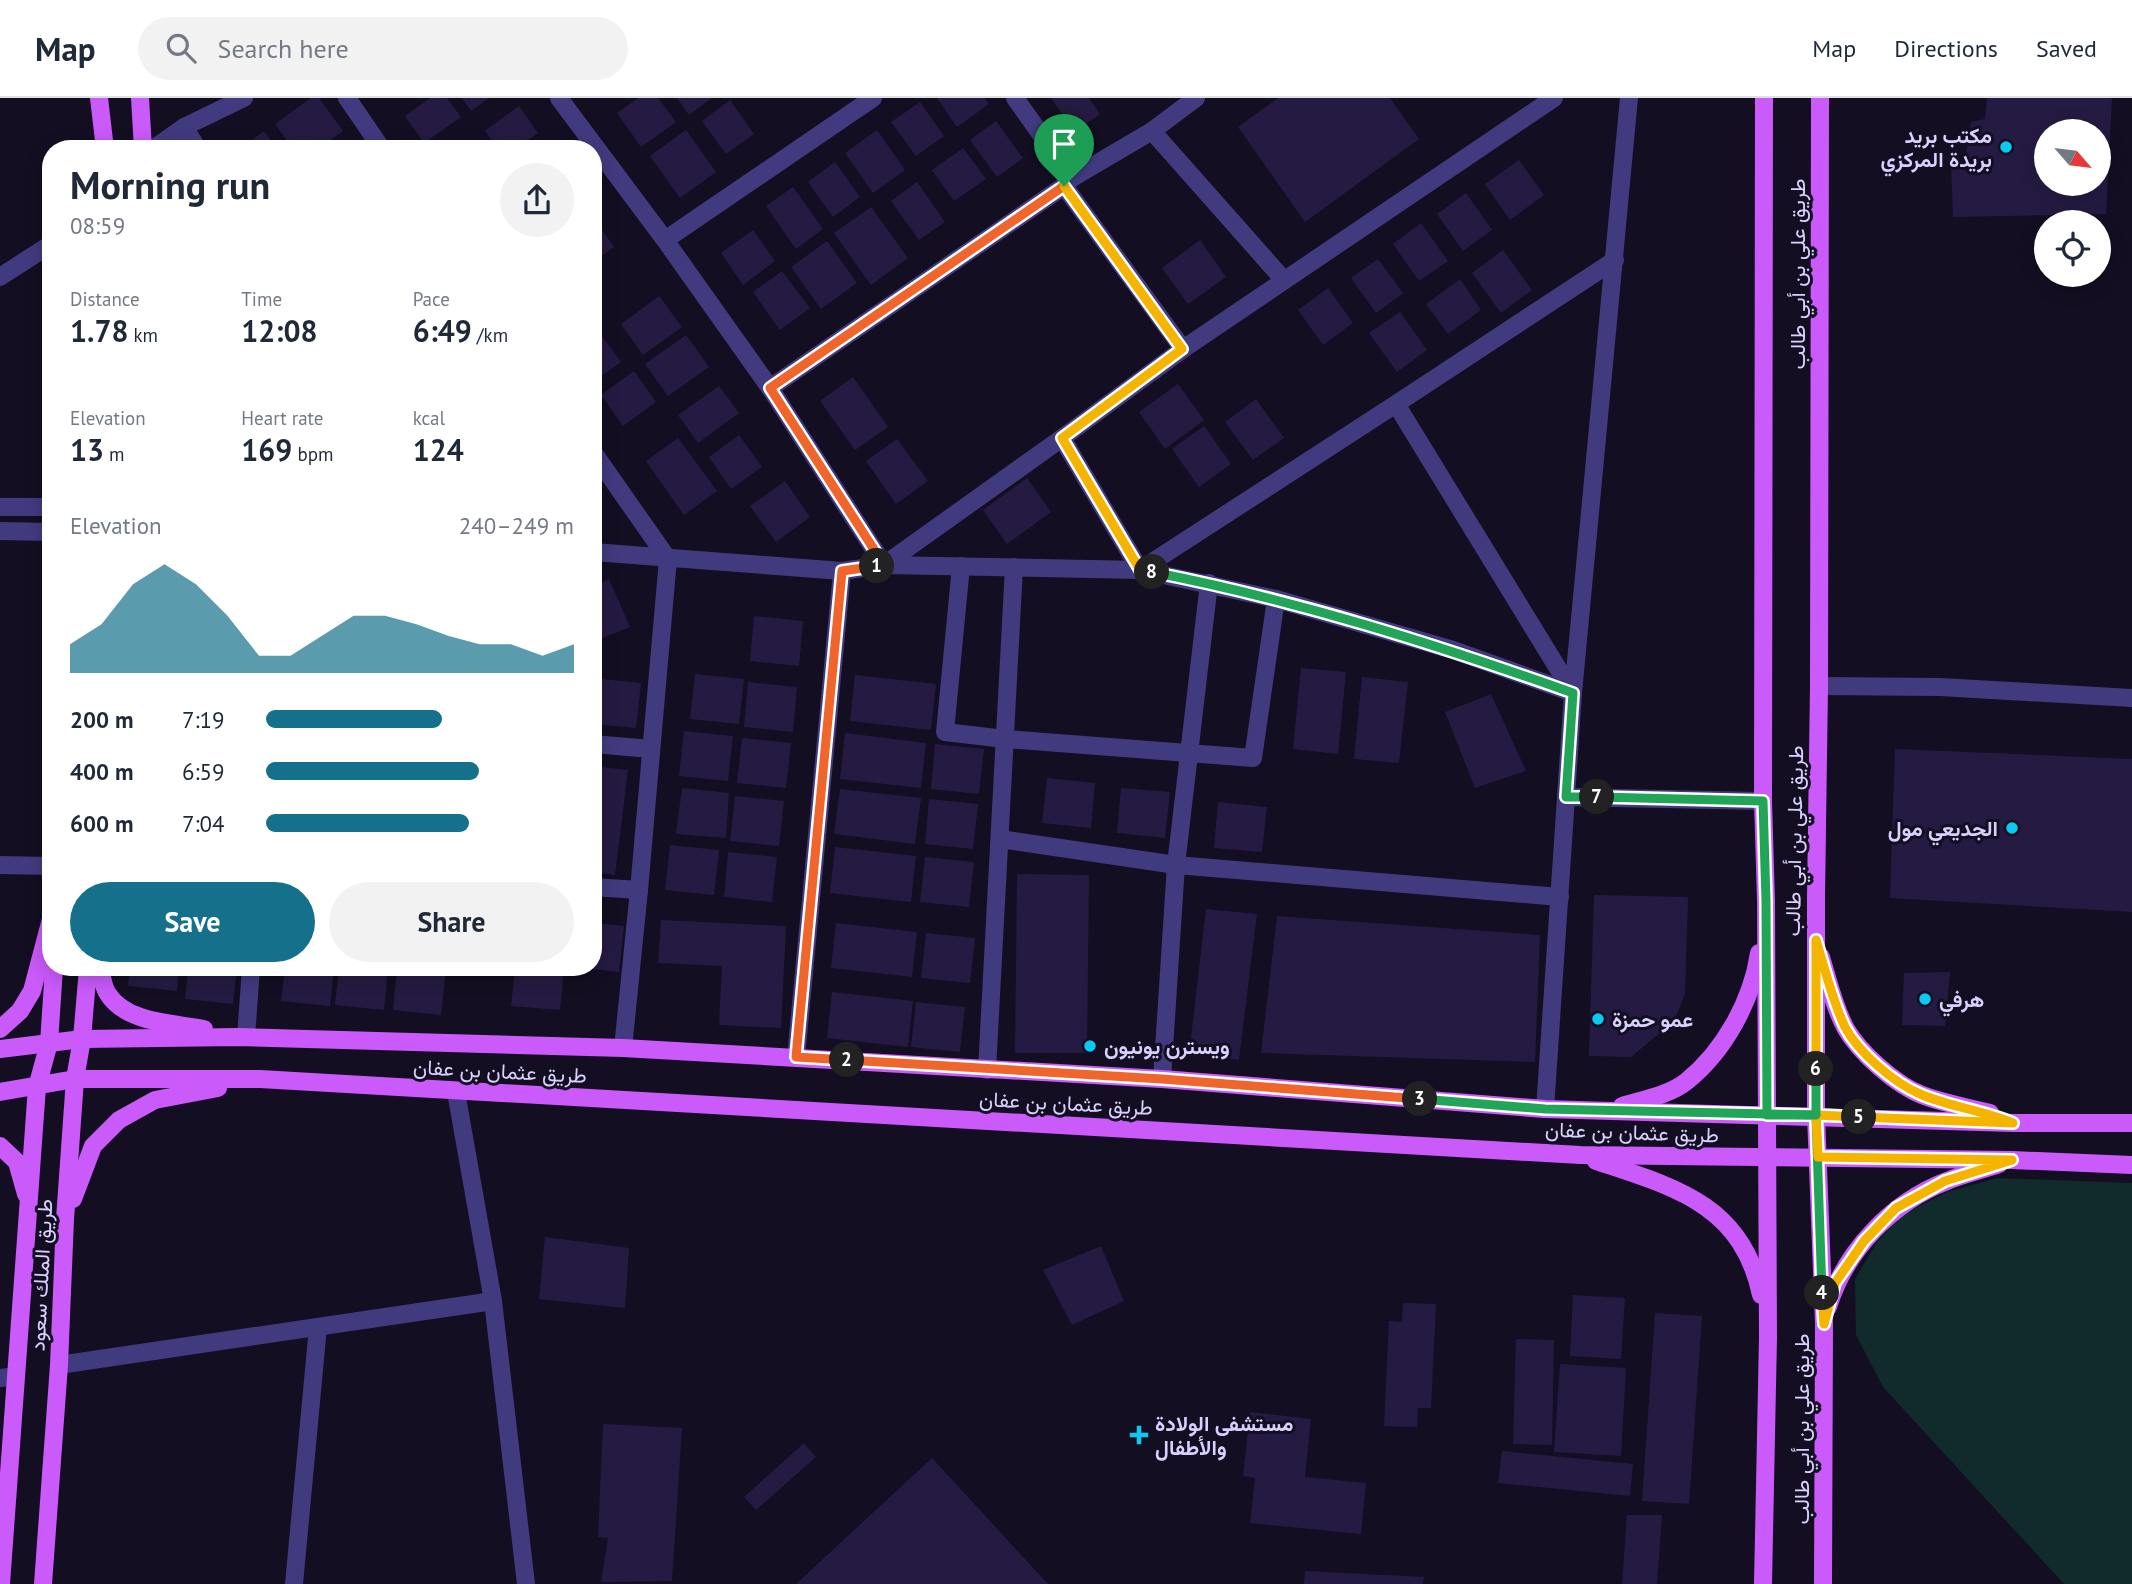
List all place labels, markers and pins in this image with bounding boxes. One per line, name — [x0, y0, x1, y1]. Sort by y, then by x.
pin — [1034, 114, 1094, 186]
place label: مكتب بريد بريدة المركزي — [1880, 122, 1992, 177]
marker: مكتب بريد بريدة المركزي — [1998, 139, 2014, 155]
pin: 1 — [860, 548, 894, 584]
pin: 8 — [1134, 554, 1170, 589]
pin: 7 — [1580, 780, 1614, 814]
place label: الجديعي مول — [1888, 815, 1998, 846]
marker: الجديعي مول — [2004, 820, 2020, 836]
place label: هرفي — [1939, 986, 1984, 1017]
marker: هرفي — [1917, 991, 1933, 1007]
place label: عمو حمزة — [1612, 1006, 1693, 1033]
marker: عمو حمزة — [1590, 1011, 1606, 1027]
place label: ويسترن يونيون — [1104, 1033, 1230, 1060]
marker: ويسترن يونيون — [1082, 1038, 1098, 1054]
pin: 2 — [830, 1042, 864, 1077]
pin: 6 — [1798, 1052, 1834, 1086]
pin: 3 — [1402, 1082, 1438, 1116]
pin: 5 — [1842, 1100, 1876, 1134]
pin: 4 — [1804, 1276, 1840, 1310]
place label: مستشفى الولادة والأطفال — [1155, 1410, 1293, 1461]
marker: مستشفى الولادة والأطفال — [1129, 1425, 1149, 1445]

